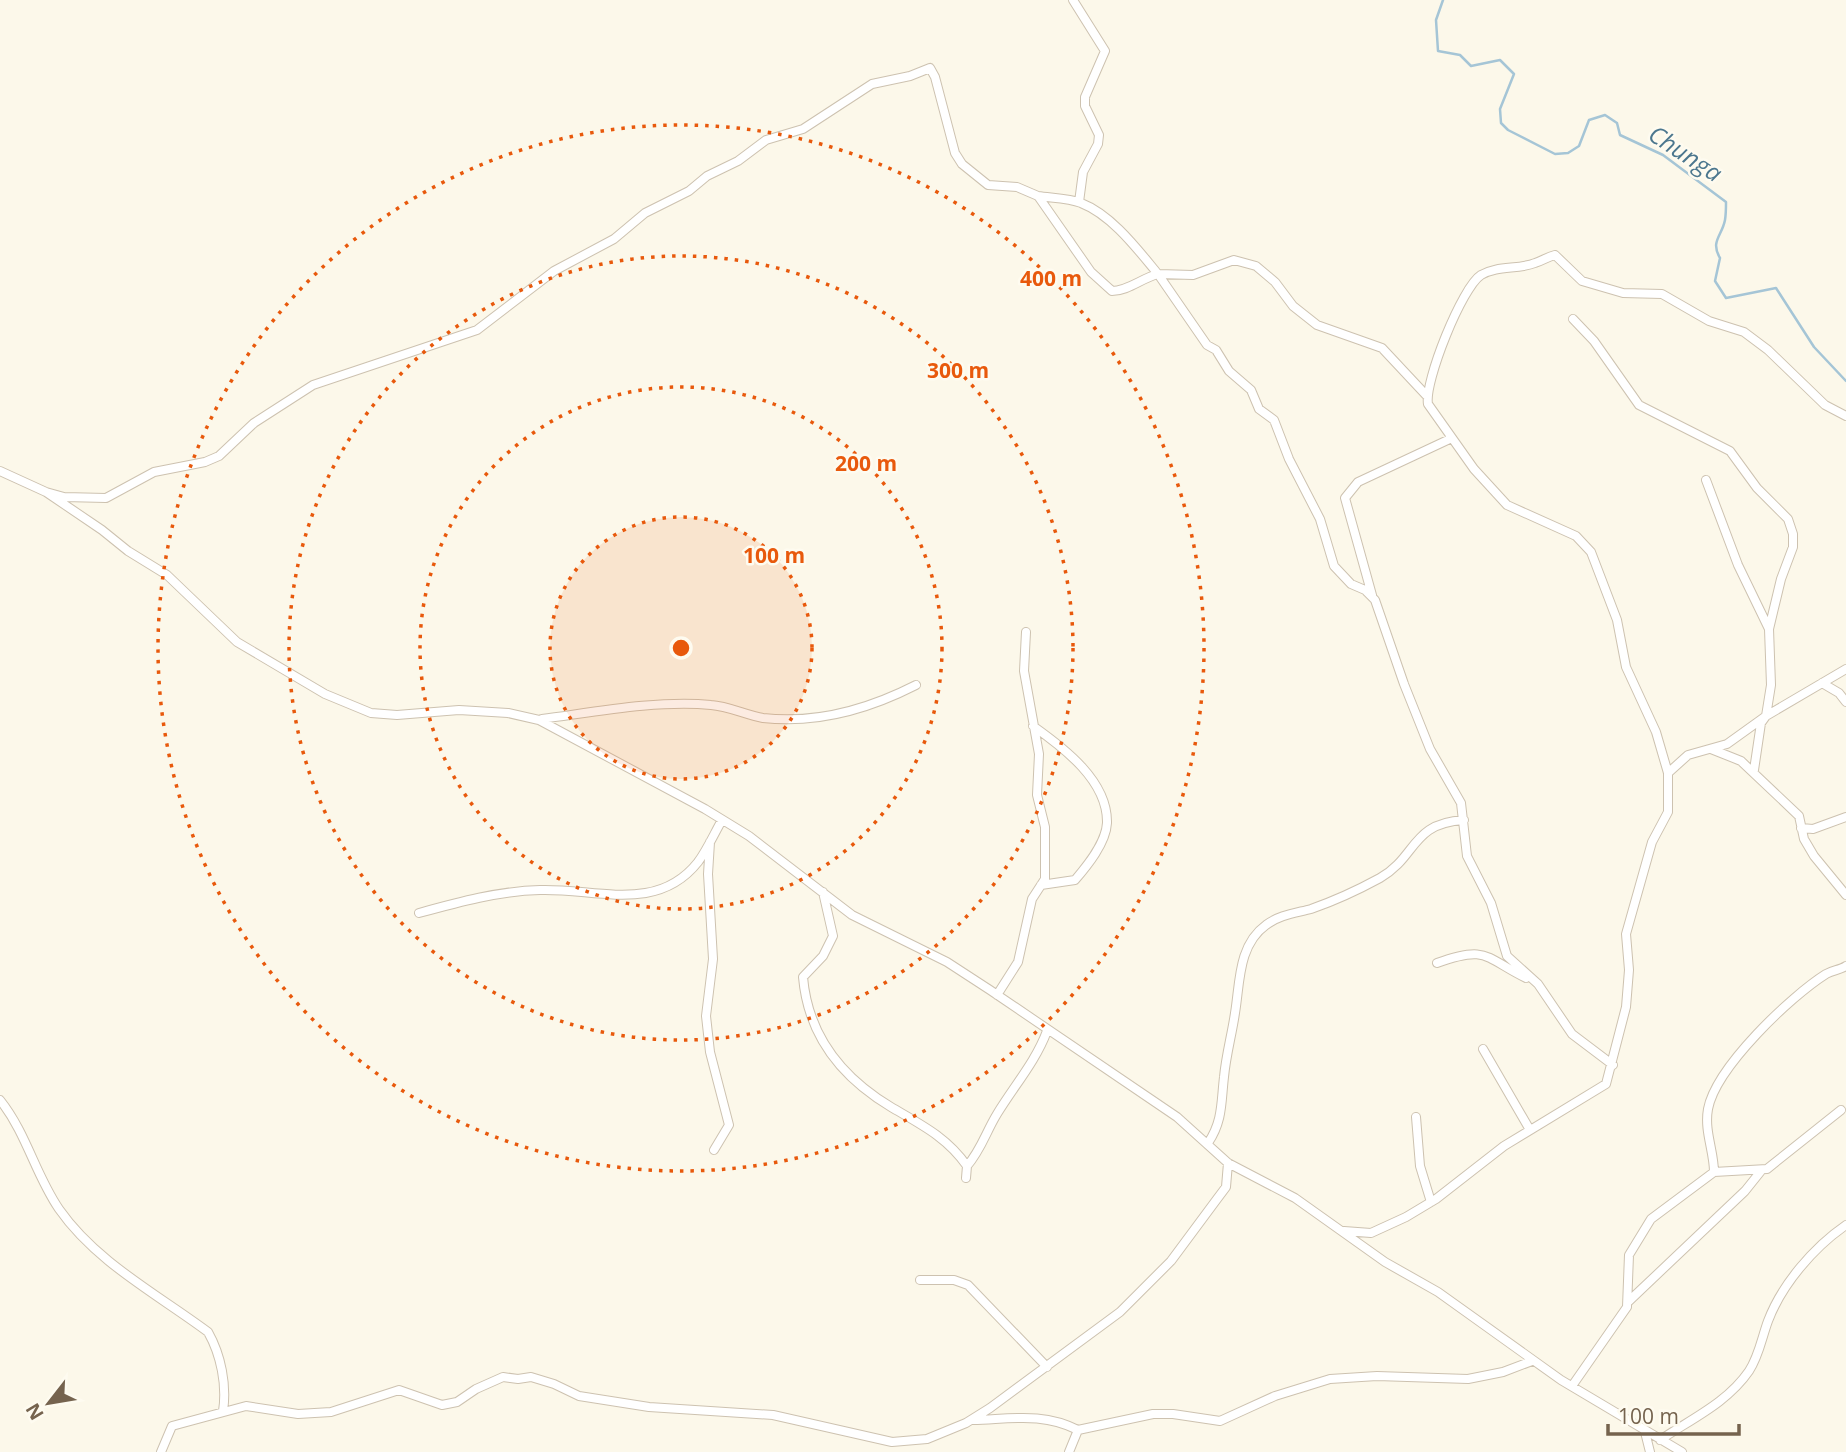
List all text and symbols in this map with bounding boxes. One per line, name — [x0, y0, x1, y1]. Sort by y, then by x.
water label: Chunga — [1643, 117, 1729, 189]
text: 400 m — [1020, 264, 1082, 292]
text: 300 m — [927, 356, 989, 384]
text: 200 m — [835, 449, 897, 477]
text: 100 m — [743, 541, 805, 569]
centre of rings — [669, 636, 693, 660]
north arrow — [14, 1368, 84, 1438]
scale bar — [1608, 1392, 1739, 1436]
text: N — [19, 1398, 50, 1425]
text: 100 m — [1618, 1402, 1679, 1430]

